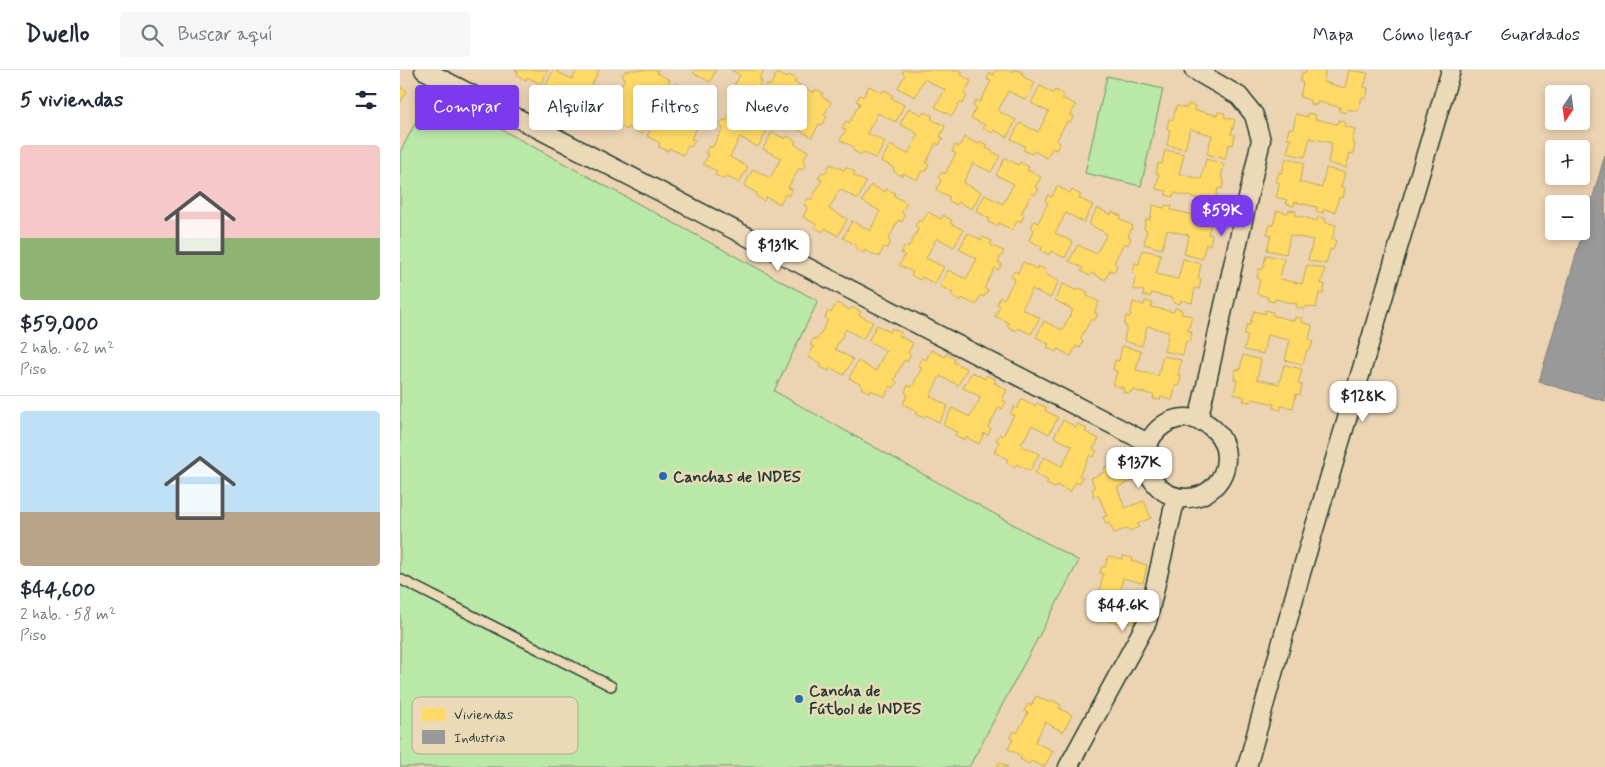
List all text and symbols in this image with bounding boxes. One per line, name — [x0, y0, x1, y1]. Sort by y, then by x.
search box — [120, 12, 470, 57]
text: Dwello — [25, 19, 90, 50]
icon: search — [138, 21, 166, 49]
text: Buscar aquí — [178, 22, 273, 47]
text: Mapa — [1313, 23, 1354, 47]
text: Cómo llegar — [1382, 23, 1472, 47]
text: Guardados — [1500, 23, 1580, 47]
chip: Comprar — [415, 85, 519, 130]
chip: Alquilar — [529, 85, 623, 130]
chip: Filtros — [633, 85, 717, 130]
chip: Nuevo — [727, 85, 807, 130]
north arrow — [1545, 85, 1590, 130]
map controls — [1545, 85, 1590, 240]
text: 5 viviendas — [20, 86, 123, 114]
icon: filters — [352, 86, 380, 114]
button: + — [1545, 140, 1590, 185]
icon: home — [155, 178, 245, 268]
pin: $59K — [1192, 194, 1252, 237]
button: − — [1545, 195, 1590, 240]
text: $59K — [1202, 200, 1242, 221]
pin: $131K — [743, 230, 813, 272]
text: $131K — [758, 235, 798, 256]
text: $59,000 — [20, 310, 98, 338]
text: 2 hab. · 62 m² — [20, 338, 114, 359]
text: Piso — [20, 359, 46, 380]
pin: $128K — [1328, 380, 1398, 423]
text: $128K — [1341, 386, 1385, 407]
icon: home — [155, 443, 245, 533]
pin: $137K — [1104, 446, 1174, 489]
text: $137K — [1117, 452, 1161, 473]
place label: Canchas de INDES — [673, 467, 801, 488]
marker: Canchas de INDES — [657, 470, 669, 482]
text: $44,600 — [20, 576, 96, 604]
pin: $44.6K — [1082, 590, 1164, 632]
text: $44.6K — [1097, 595, 1149, 616]
text: 2 hab. · 58 m² — [20, 604, 116, 625]
text: Piso — [20, 625, 46, 646]
place label: Cancha de Fútbol de INDES — [809, 681, 921, 720]
marker: Cancha de Fútbol de INDES — [793, 693, 805, 705]
legend — [412, 697, 578, 754]
text: Viviendas — [454, 706, 513, 724]
text: Industria — [454, 729, 506, 747]

